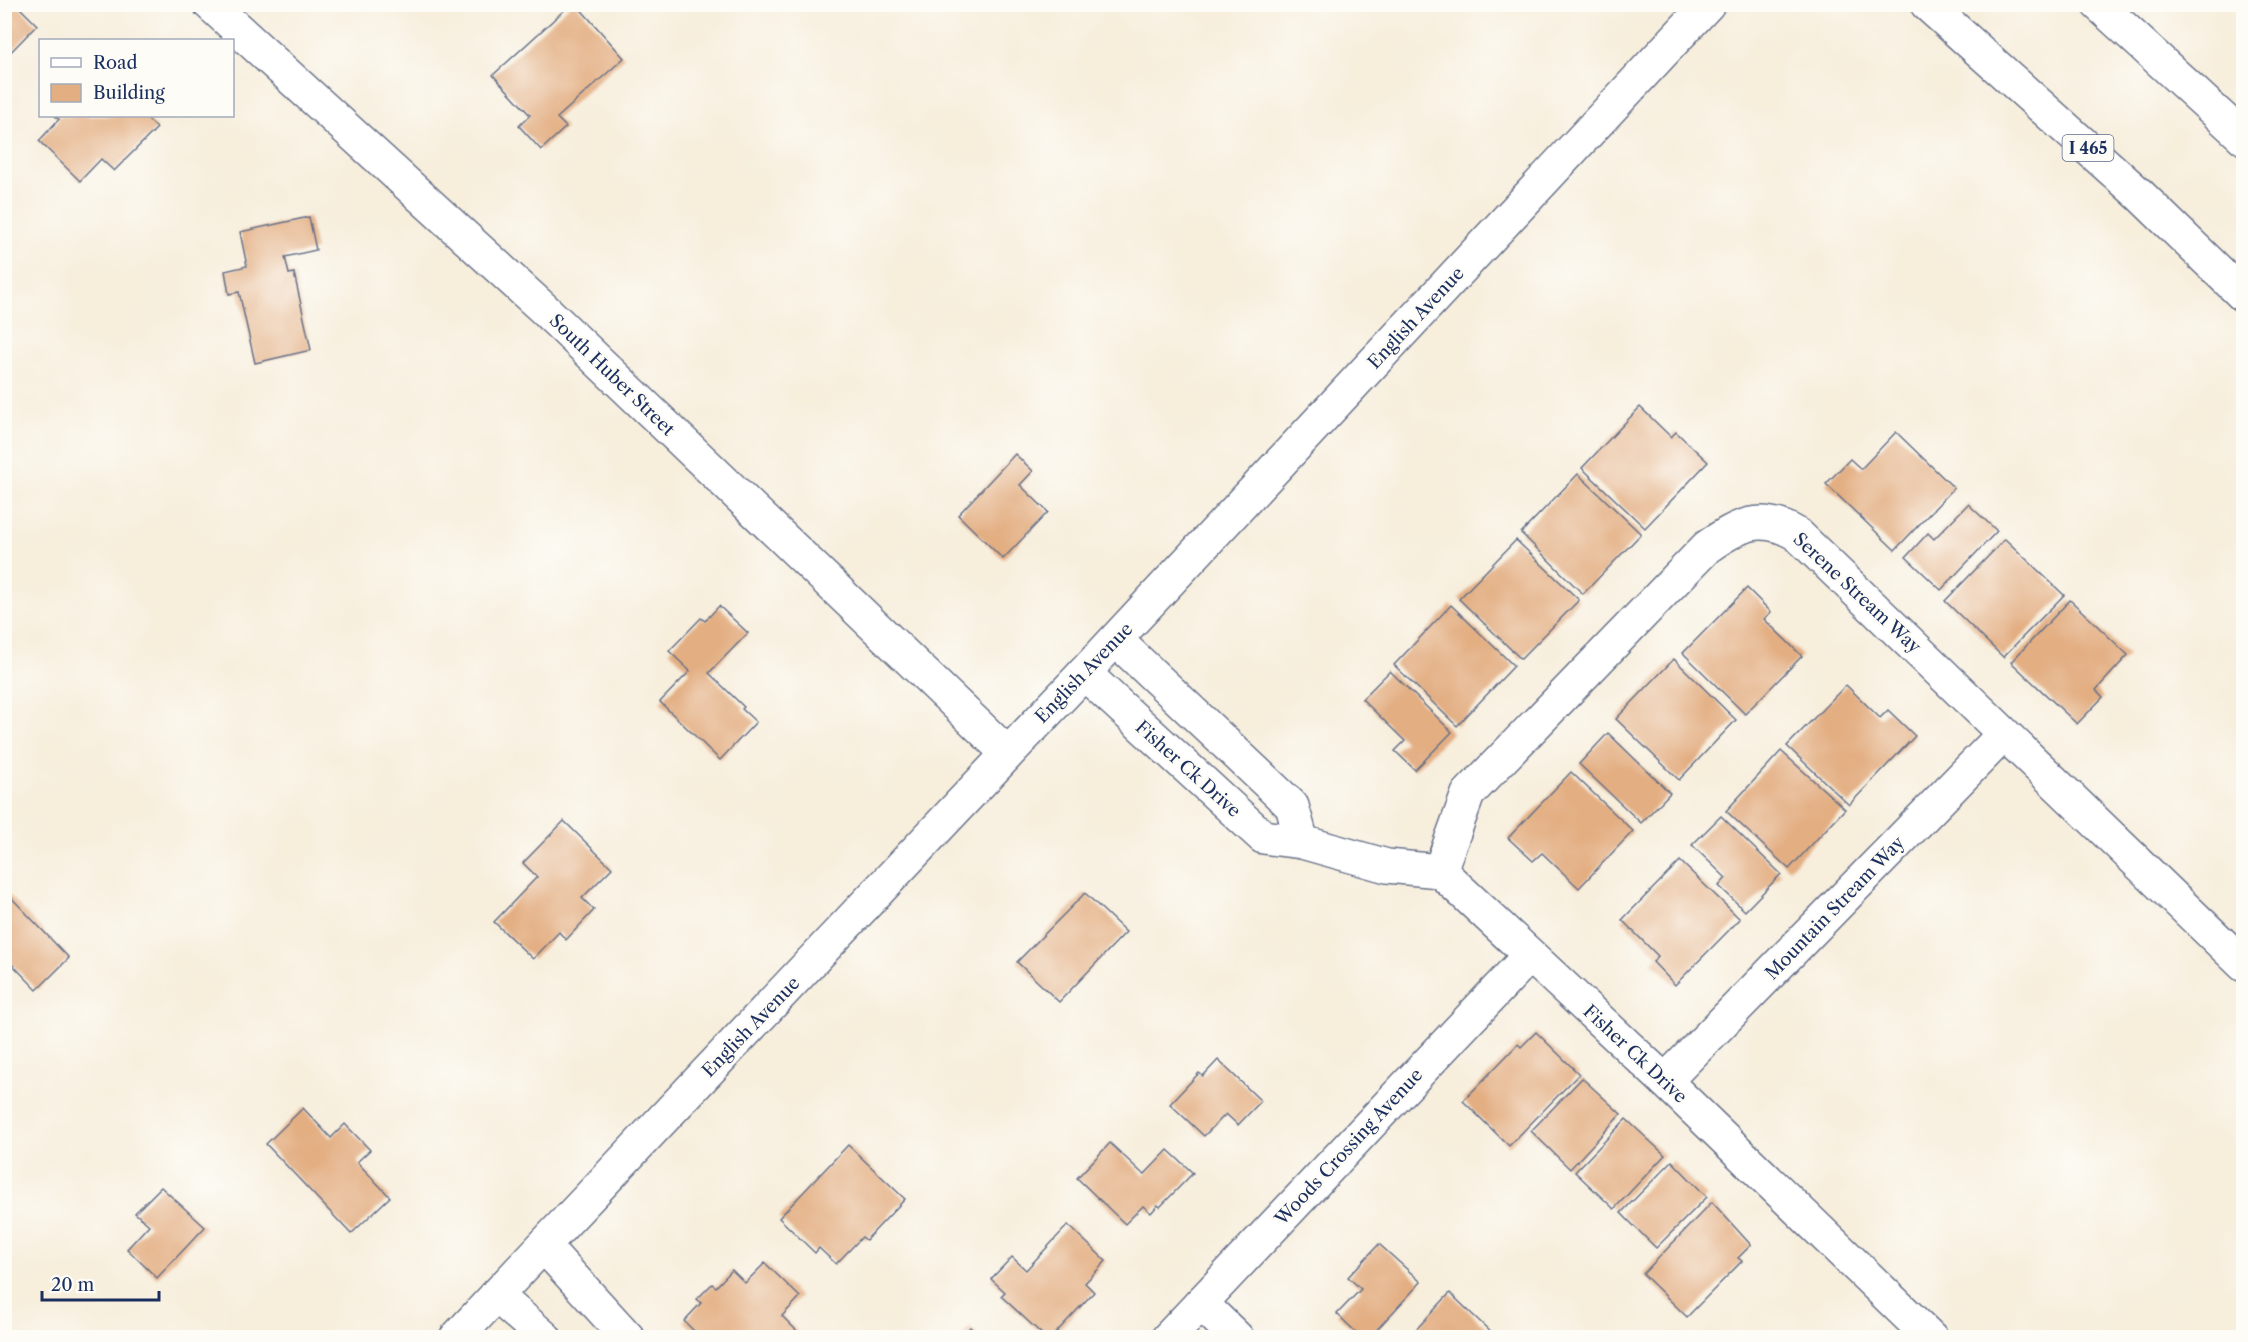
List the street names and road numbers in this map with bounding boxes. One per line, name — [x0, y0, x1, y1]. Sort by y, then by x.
road number: I 465 — [2062, 135, 2114, 161]
street label: English Avenue — [1363, 263, 1469, 373]
street label: South Huber Street — [545, 310, 680, 441]
street label: Serene Stream Way — [1789, 528, 1926, 658]
street label: English Avenue — [1031, 618, 1137, 728]
street label: Fisher Ck Drive — [1131, 716, 1245, 822]
street label: Mountain Stream Way — [1761, 831, 1910, 984]
street label: English Avenue — [698, 972, 804, 1082]
street label: Fisher Ck Drive — [1579, 1000, 1691, 1108]
street label: Woods Crossing Avenue — [1270, 1064, 1427, 1231]

